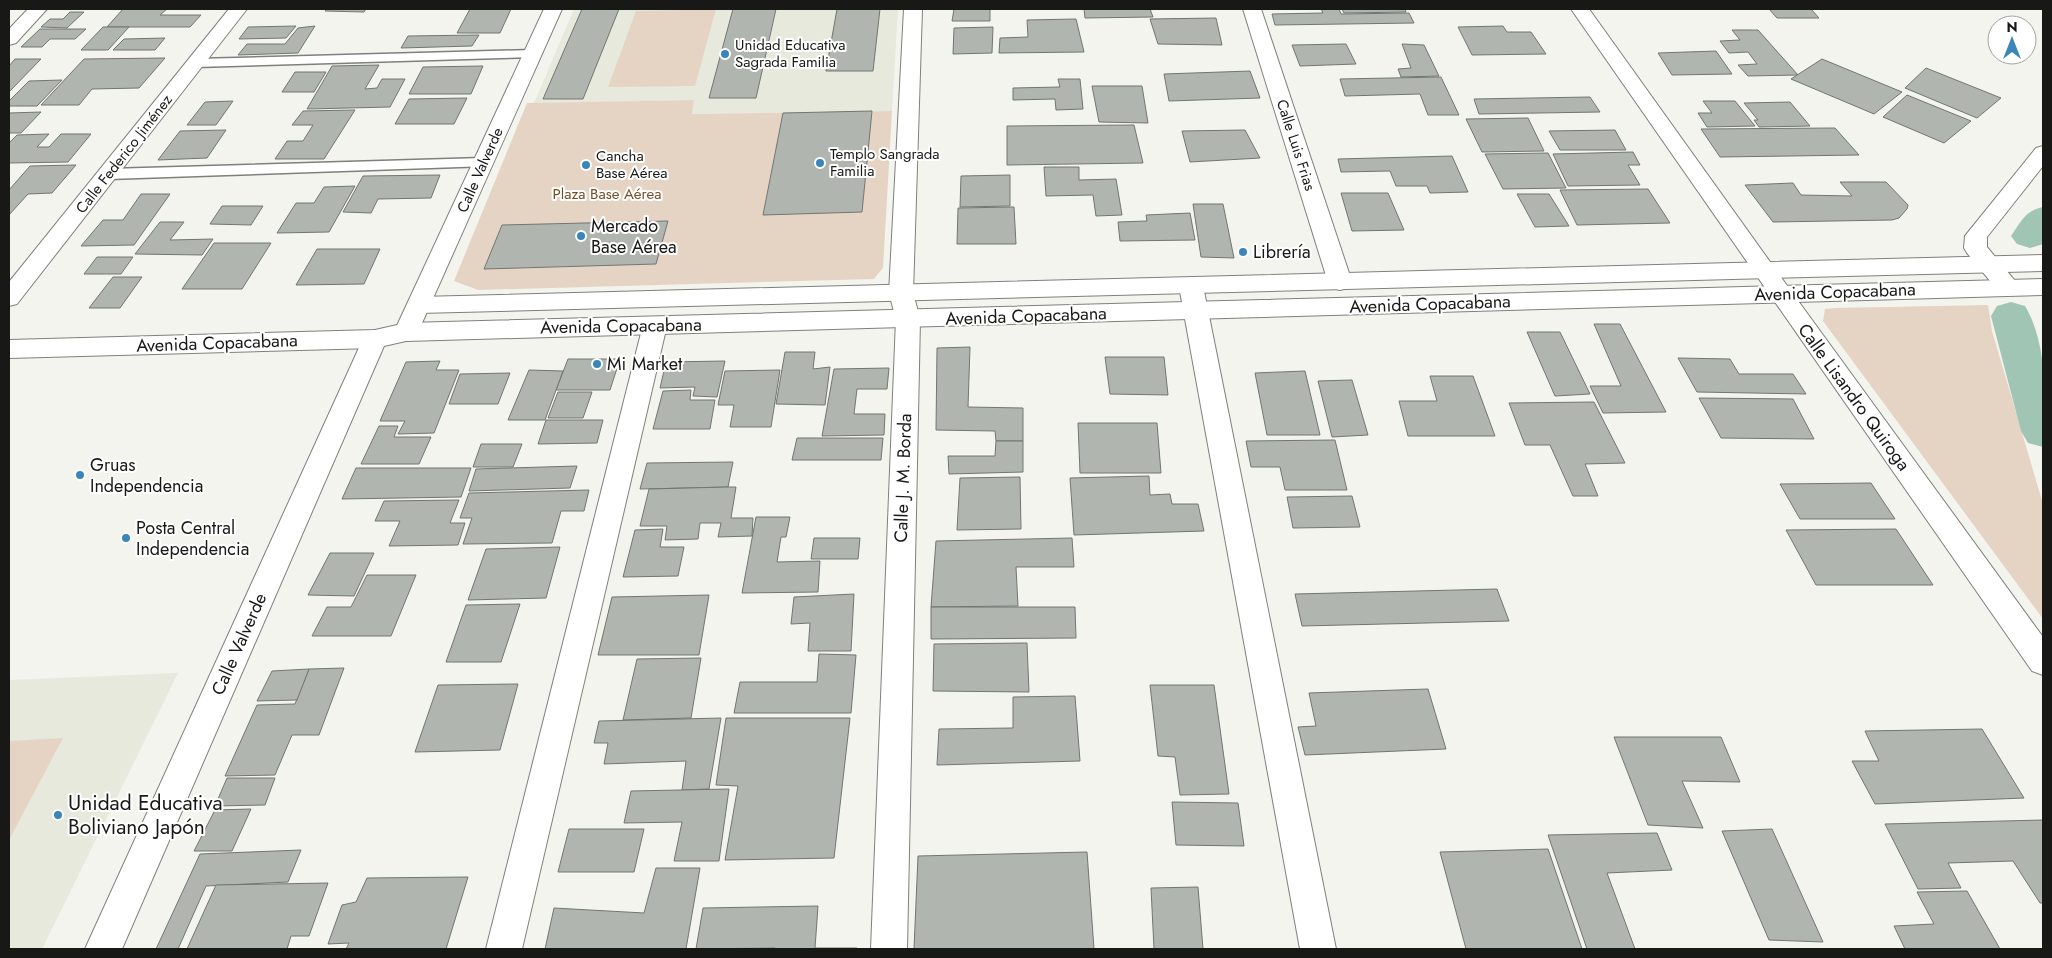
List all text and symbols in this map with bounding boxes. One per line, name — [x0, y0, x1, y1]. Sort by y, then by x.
north arrow — [1987, 15, 2037, 65]
text: N — [2006, 17, 2018, 37]
place label: Unidad Educativa Sagrada Familia — [735, 34, 845, 73]
marker: Unidad Educativa Sagrada Familia — [719, 48, 731, 60]
street label: Calle Federico Jiménez — [70, 90, 178, 218]
street label: Calle Luis Frias — [1271, 96, 1321, 194]
street label: Calle Valverde — [451, 124, 509, 216]
place label: Templo Sangrada Familia — [830, 143, 940, 182]
place label: Cancha Base Aérea — [596, 145, 667, 184]
marker: Templo Sangrada Familia — [814, 157, 826, 169]
marker: Cancha Base Aérea — [580, 159, 592, 171]
park label: Plaza Base Aérea — [553, 183, 661, 205]
place label: Mercado Base Aérea — [591, 213, 677, 260]
marker: Mercado Base Aérea — [575, 230, 587, 242]
place label: Librería — [1253, 239, 1311, 265]
marker: Librería — [1237, 246, 1249, 258]
street label: Avenida Copacabana — [1754, 276, 1916, 308]
street label: Avenida Copacabana — [1349, 288, 1511, 320]
street label: Avenida Copacabana — [945, 300, 1107, 332]
street label: Avenida Copacabana — [540, 312, 702, 340]
street label: Calle Lisandro Quiroga — [1792, 318, 1916, 476]
street label: Avenida Copacabana — [136, 327, 298, 359]
place label: Mi Market — [607, 351, 683, 377]
marker: Mi Market — [591, 358, 603, 370]
street label: Calle J. M. Borda — [888, 413, 918, 543]
place label: Gruas Independencia — [90, 452, 203, 499]
marker: Gruas Independencia — [74, 469, 86, 481]
place label: Posta Central Independencia — [136, 515, 249, 562]
marker: Posta Central Independencia — [120, 532, 132, 544]
street label: Calle Valverde — [205, 589, 273, 699]
place label: Unidad Educativa Boliviano Japón — [68, 788, 223, 842]
marker: Unidad Educativa Boliviano Japón — [52, 809, 64, 821]

